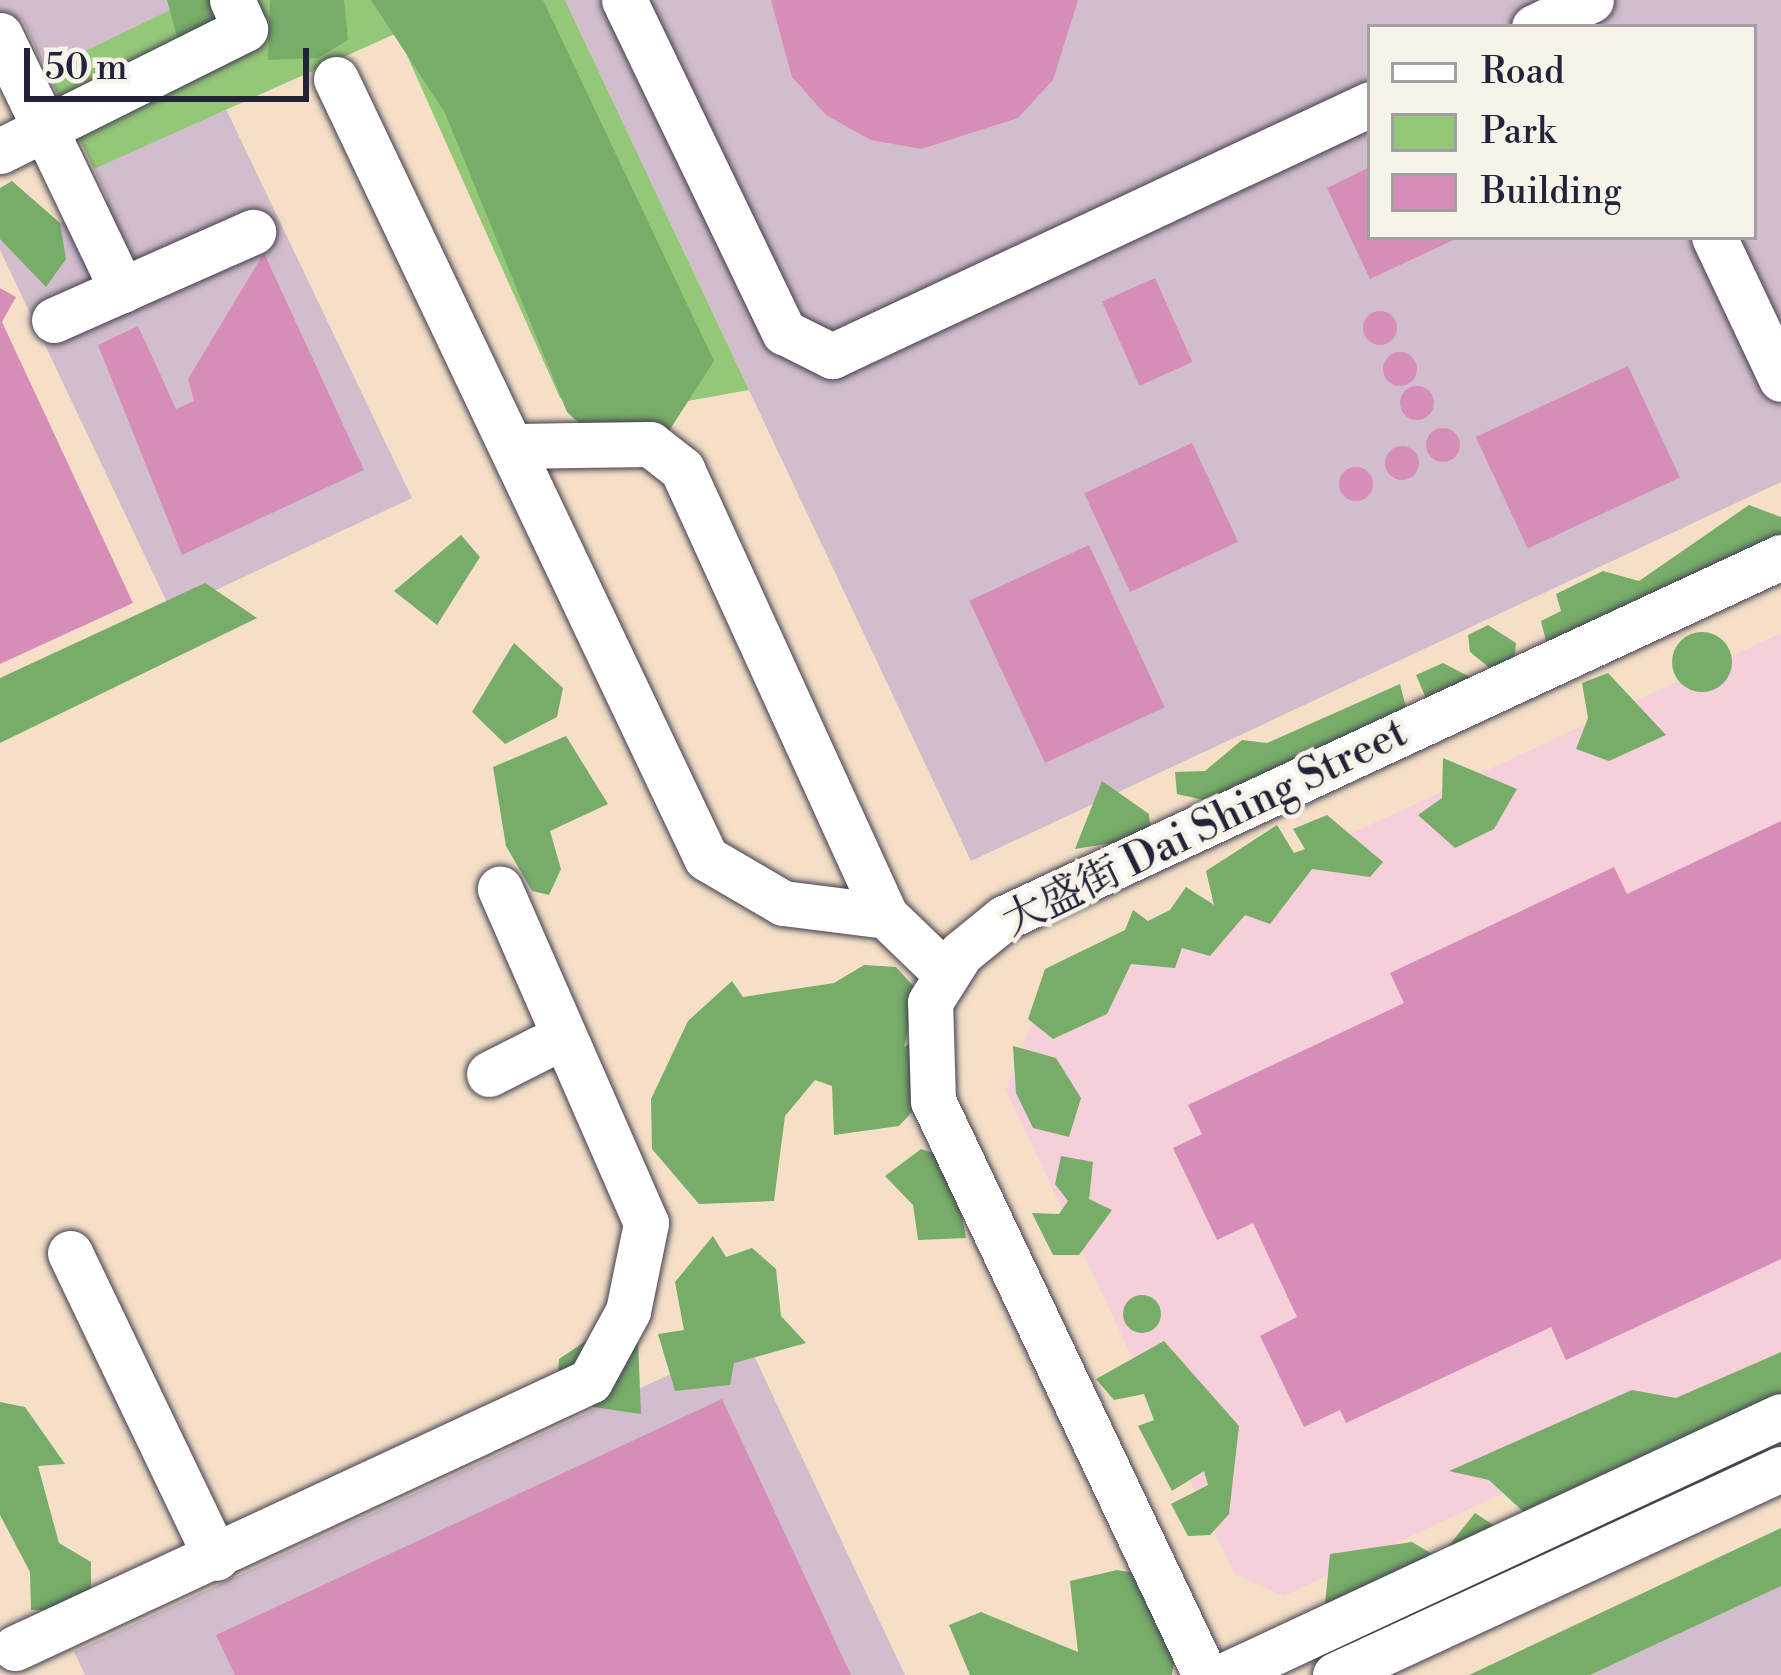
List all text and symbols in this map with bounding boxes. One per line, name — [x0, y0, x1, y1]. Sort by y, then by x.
scale bar — [30, 24, 315, 98]
legend — [1367, 24, 1757, 240]
text: 50 m — [45, 46, 128, 91]
text: Road — [1481, 50, 1564, 95]
text: Park — [1481, 110, 1556, 155]
text: Building — [1481, 170, 1622, 215]
street label: 大盛街 Dai Shing Street — [995, 708, 1415, 948]

